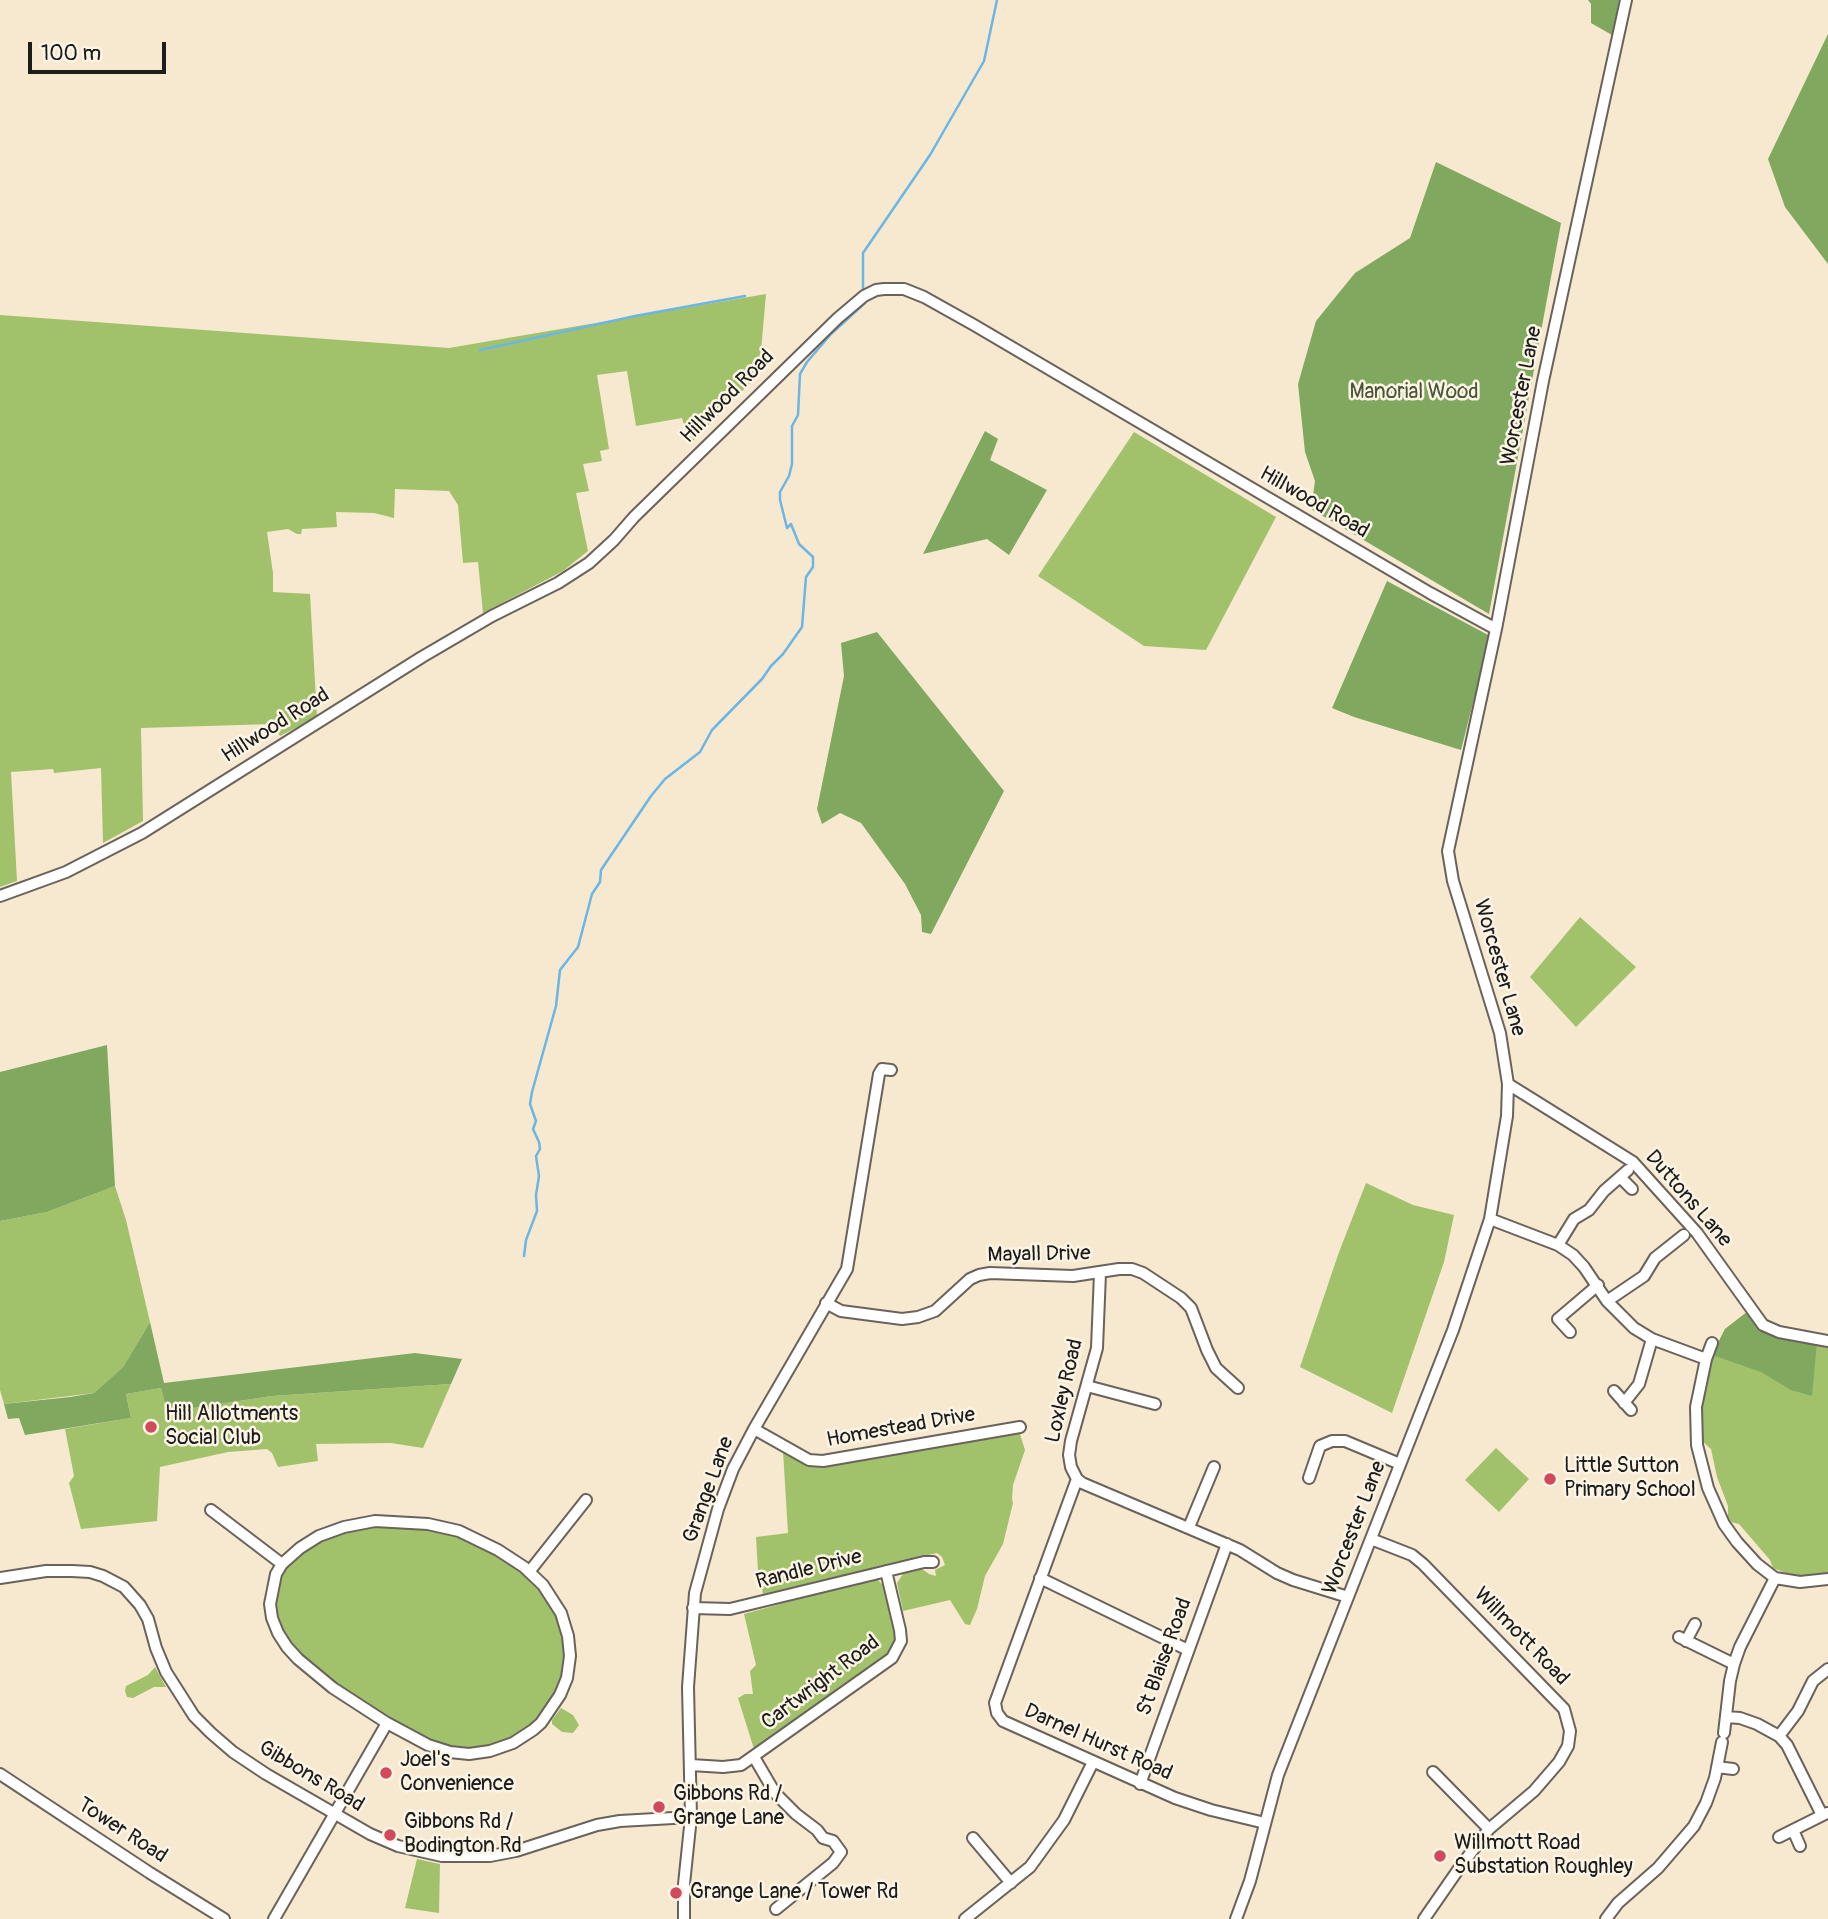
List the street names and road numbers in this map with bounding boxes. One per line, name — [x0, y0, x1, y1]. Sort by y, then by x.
street label: Worcester Lane — [1496, 324, 1548, 468]
street label: Hillwood Road — [676, 345, 780, 449]
street label: Hillwood Road — [1255, 462, 1373, 544]
street label: Hillwood Road — [218, 683, 334, 769]
street label: Worcester Lane — [1467, 897, 1531, 1039]
street label: Duttons Lane — [1639, 1145, 1737, 1253]
street label: Mayall Drive — [987, 1242, 1091, 1268]
street label: Loxley Road — [1041, 1337, 1089, 1445]
street label: Homestead Drive — [825, 1403, 977, 1453]
street label: Grange Lane — [678, 1433, 740, 1547]
street label: Worcester Lane — [1318, 1458, 1392, 1598]
street label: Randle Drive — [753, 1545, 865, 1595]
street label: Willmott Road — [1468, 1583, 1574, 1691]
street label: St Blaise Road — [1132, 1595, 1198, 1719]
street label: Cartwright Road — [757, 1630, 885, 1736]
street label: Darnel Hurst Road — [1020, 1699, 1176, 1787]
street label: Gibbons Road — [254, 1736, 368, 1818]
street label: Tower Road — [72, 1793, 172, 1869]

